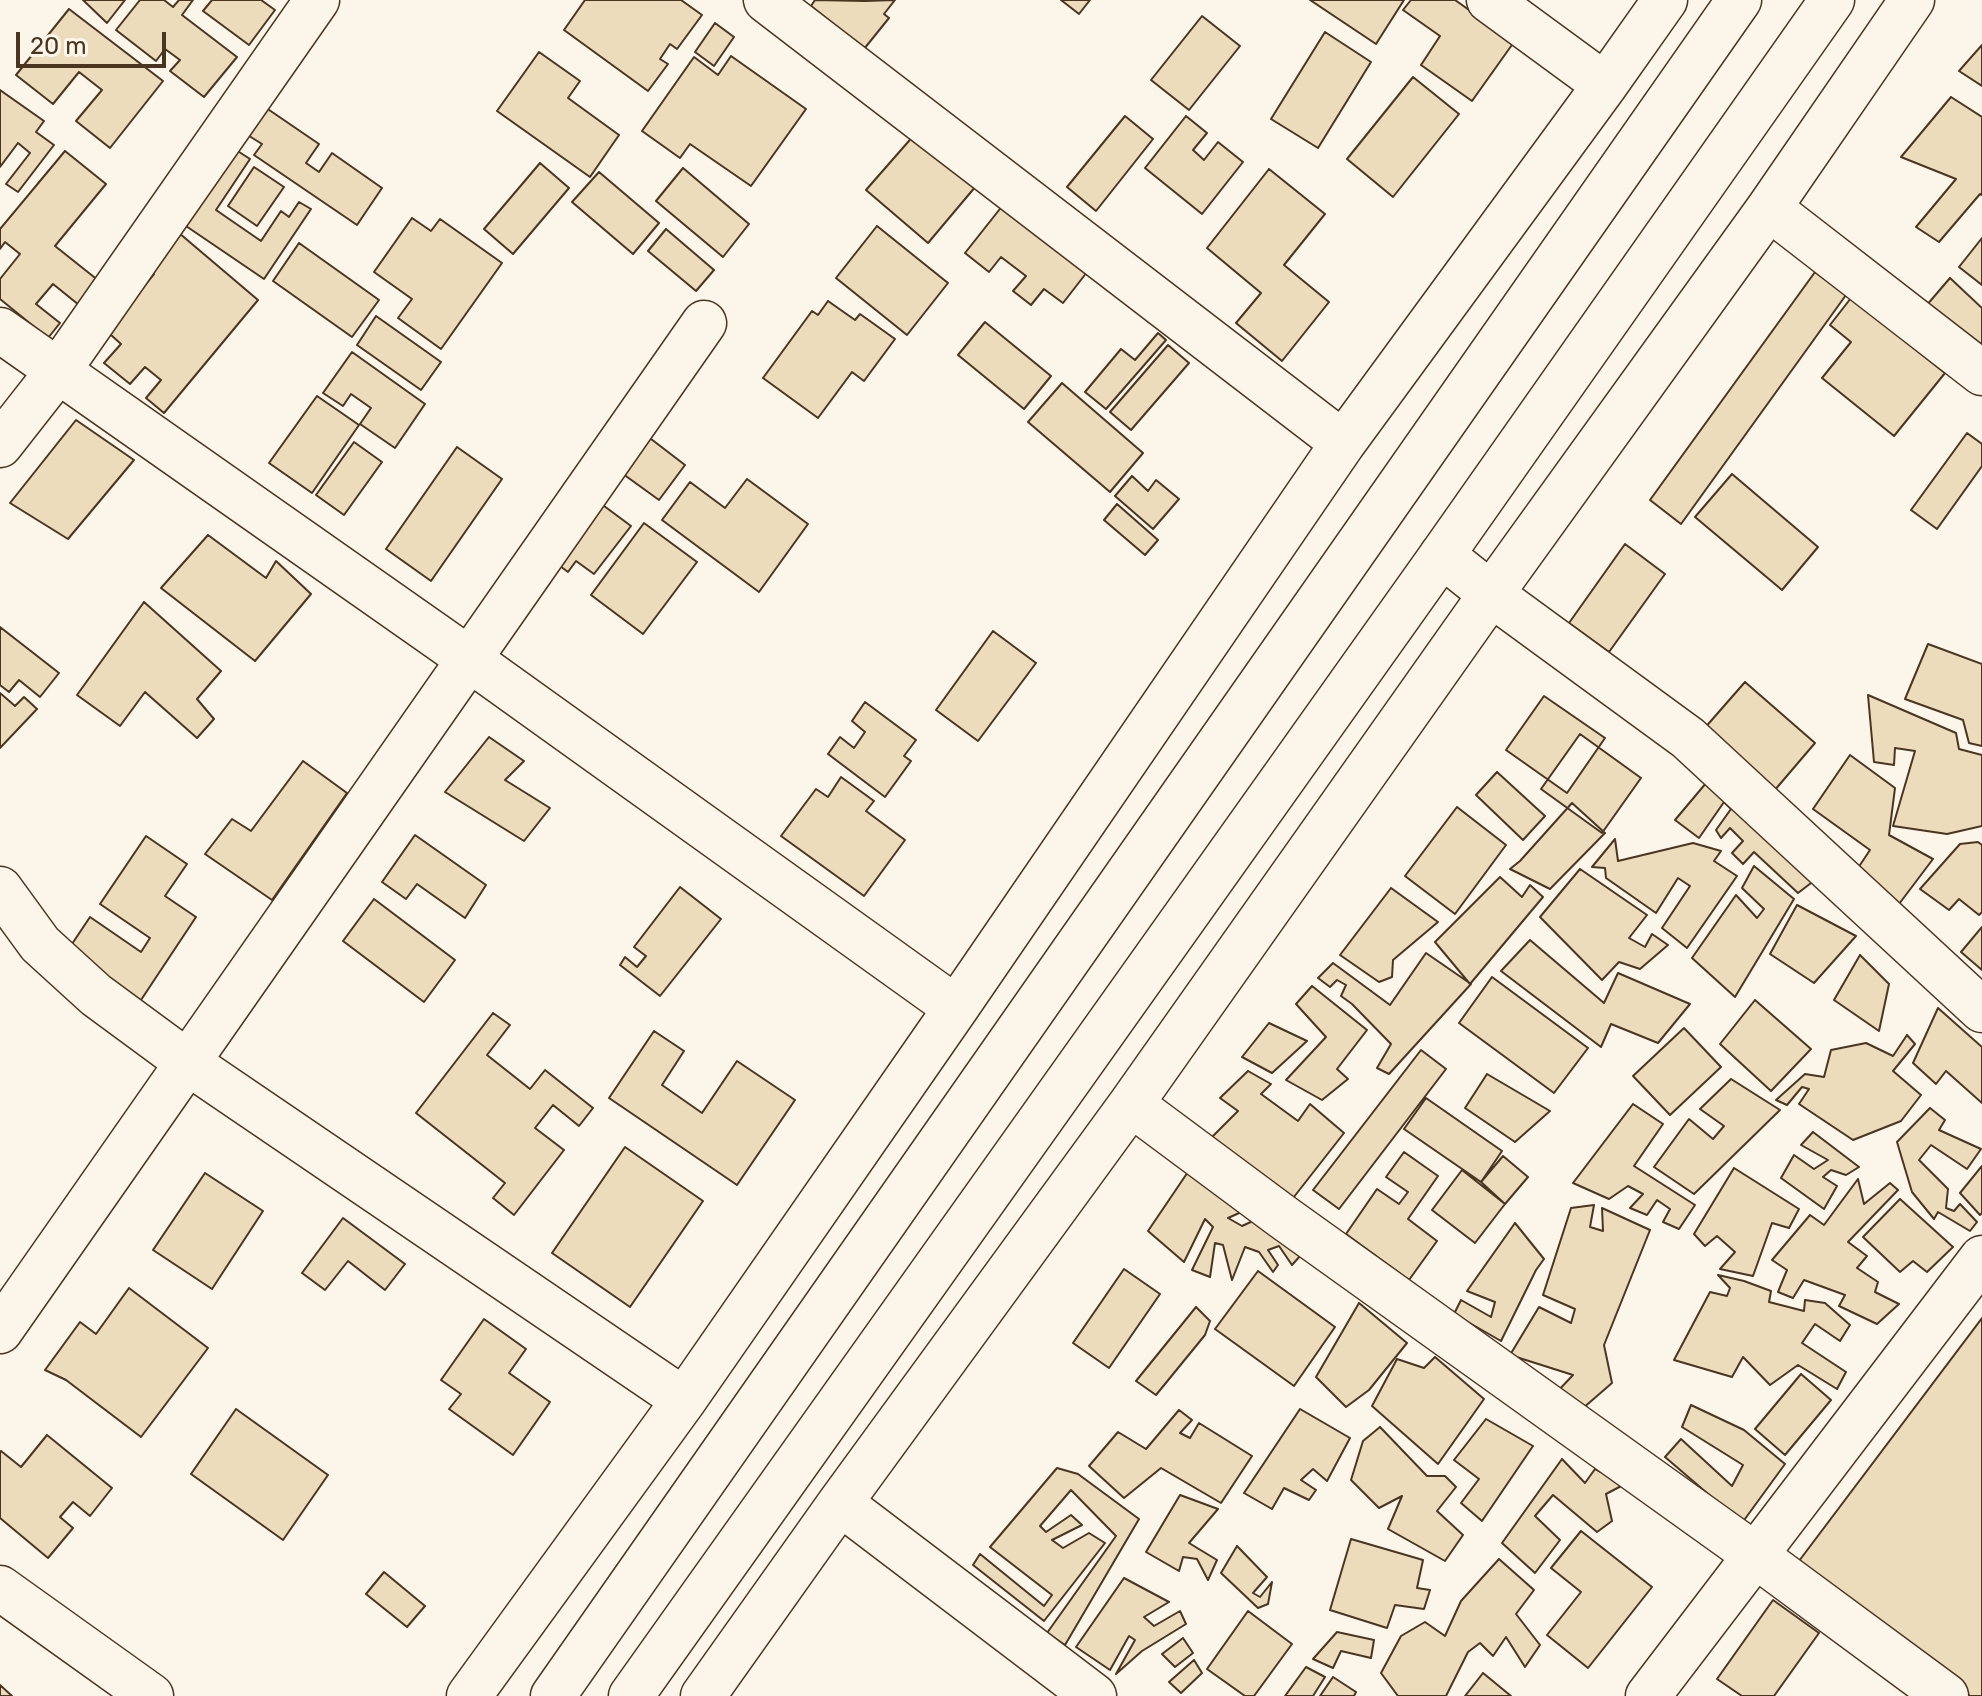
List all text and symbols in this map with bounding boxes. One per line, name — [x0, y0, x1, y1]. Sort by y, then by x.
scale bar — [20, 16, 170, 66]
text: 20 m — [30, 32, 87, 60]

